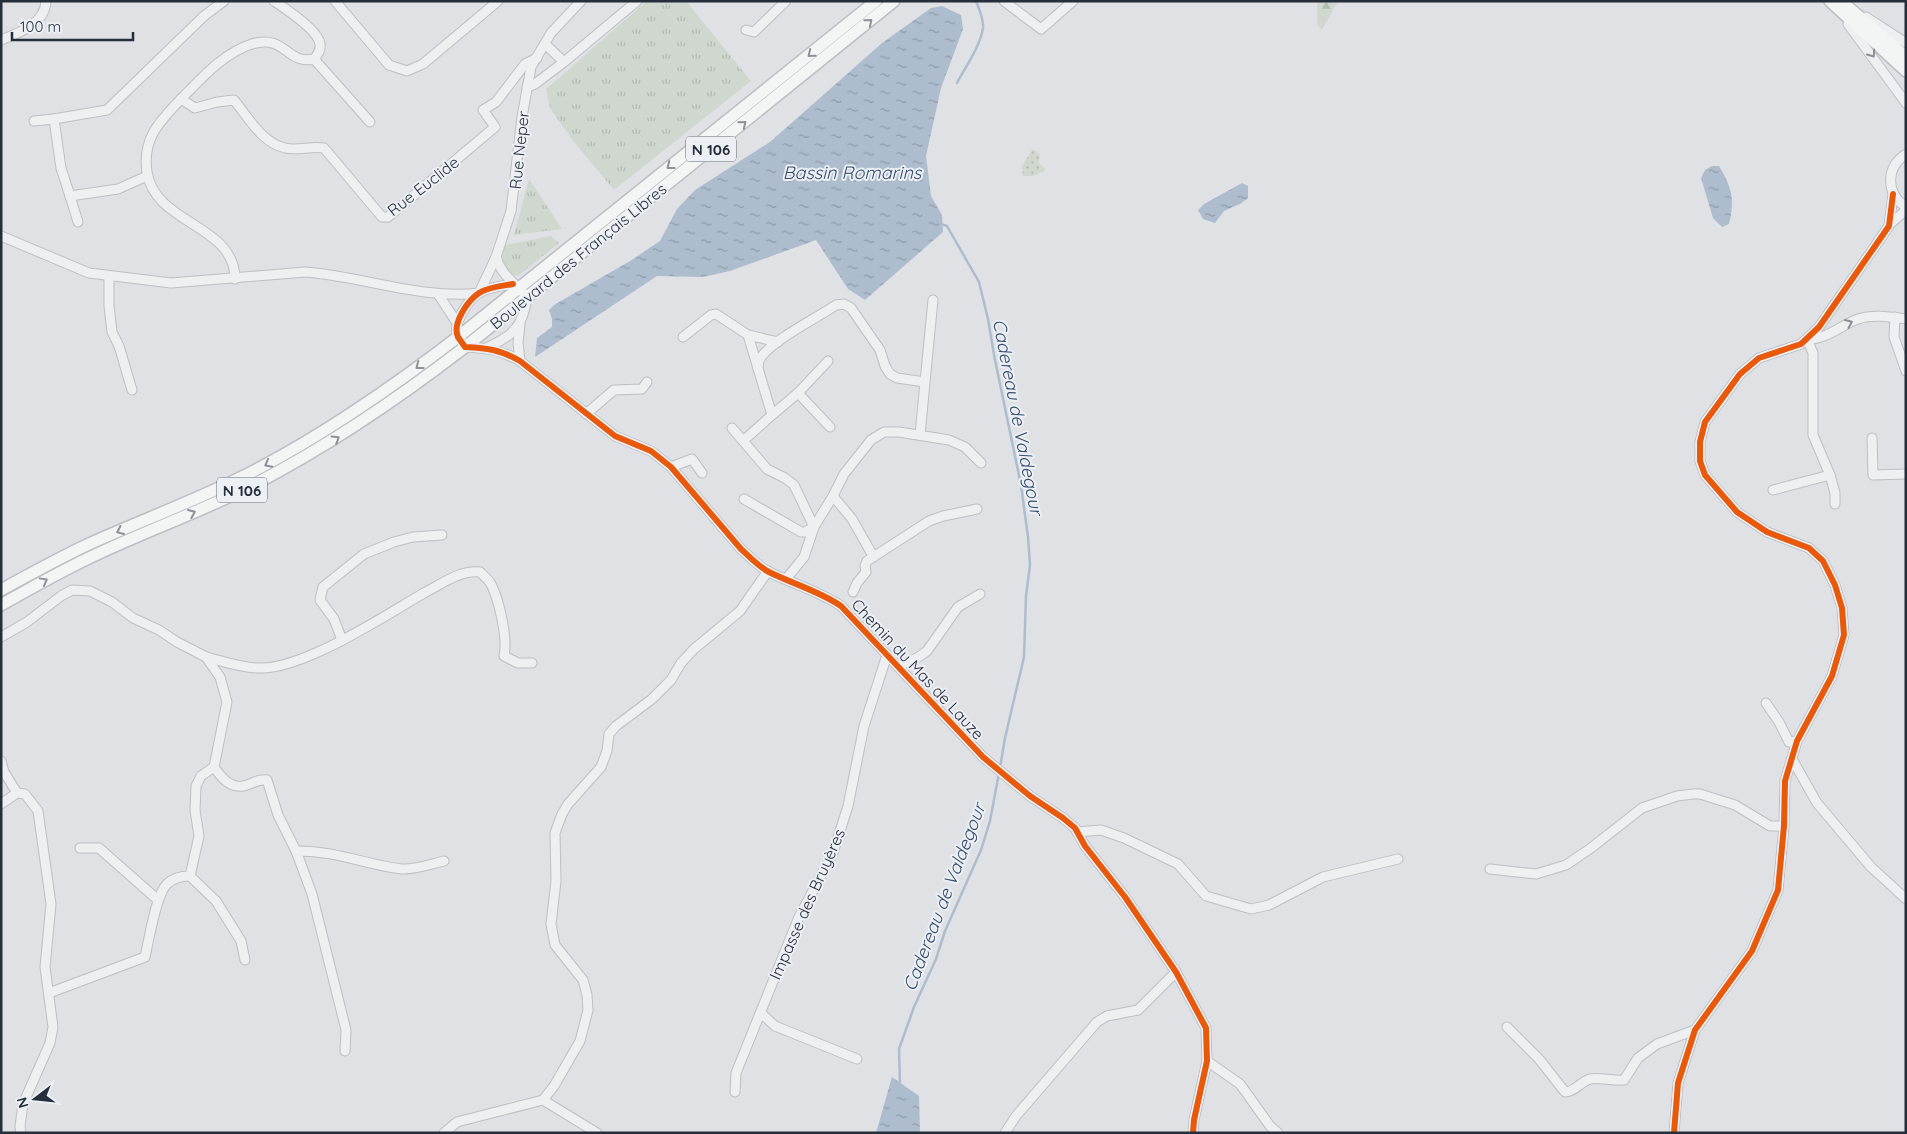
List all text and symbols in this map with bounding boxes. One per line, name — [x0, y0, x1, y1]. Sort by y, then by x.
scale bar — [12, 10, 134, 42]
text: 100 m — [20, 17, 61, 36]
one-way arrow — [863, 19, 872, 27]
one-way arrow — [807, 48, 816, 57]
one-way arrow — [1866, 48, 1875, 58]
street label: Rue Neper — [505, 110, 533, 190]
one-way arrow — [737, 121, 746, 129]
road number: N 106 — [686, 136, 736, 162]
street label: Rue Euclide — [383, 152, 463, 220]
one-way arrow — [666, 160, 676, 169]
water label: Bassin Romarins — [783, 161, 923, 184]
street label: Boulevard des Français Libres — [486, 179, 670, 333]
water label: Cadereau de Valdegour — [988, 317, 1049, 519]
one-way arrow — [1844, 319, 1853, 330]
one-way arrow — [416, 361, 425, 369]
one-way arrow — [330, 435, 339, 445]
one-way arrow — [264, 457, 273, 467]
road number: N 106 — [217, 478, 267, 502]
one-way arrow — [187, 509, 196, 520]
one-way arrow — [116, 524, 125, 535]
one-way arrow — [39, 577, 48, 587]
street label: Chemin du Mas de Lauze — [848, 594, 988, 744]
water label: Cadereau de Valdegour — [898, 798, 991, 994]
street label: Impasse des Bruyères — [765, 825, 849, 983]
north arrow — [10, 1074, 60, 1124]
text: N — [12, 1095, 33, 1110]

